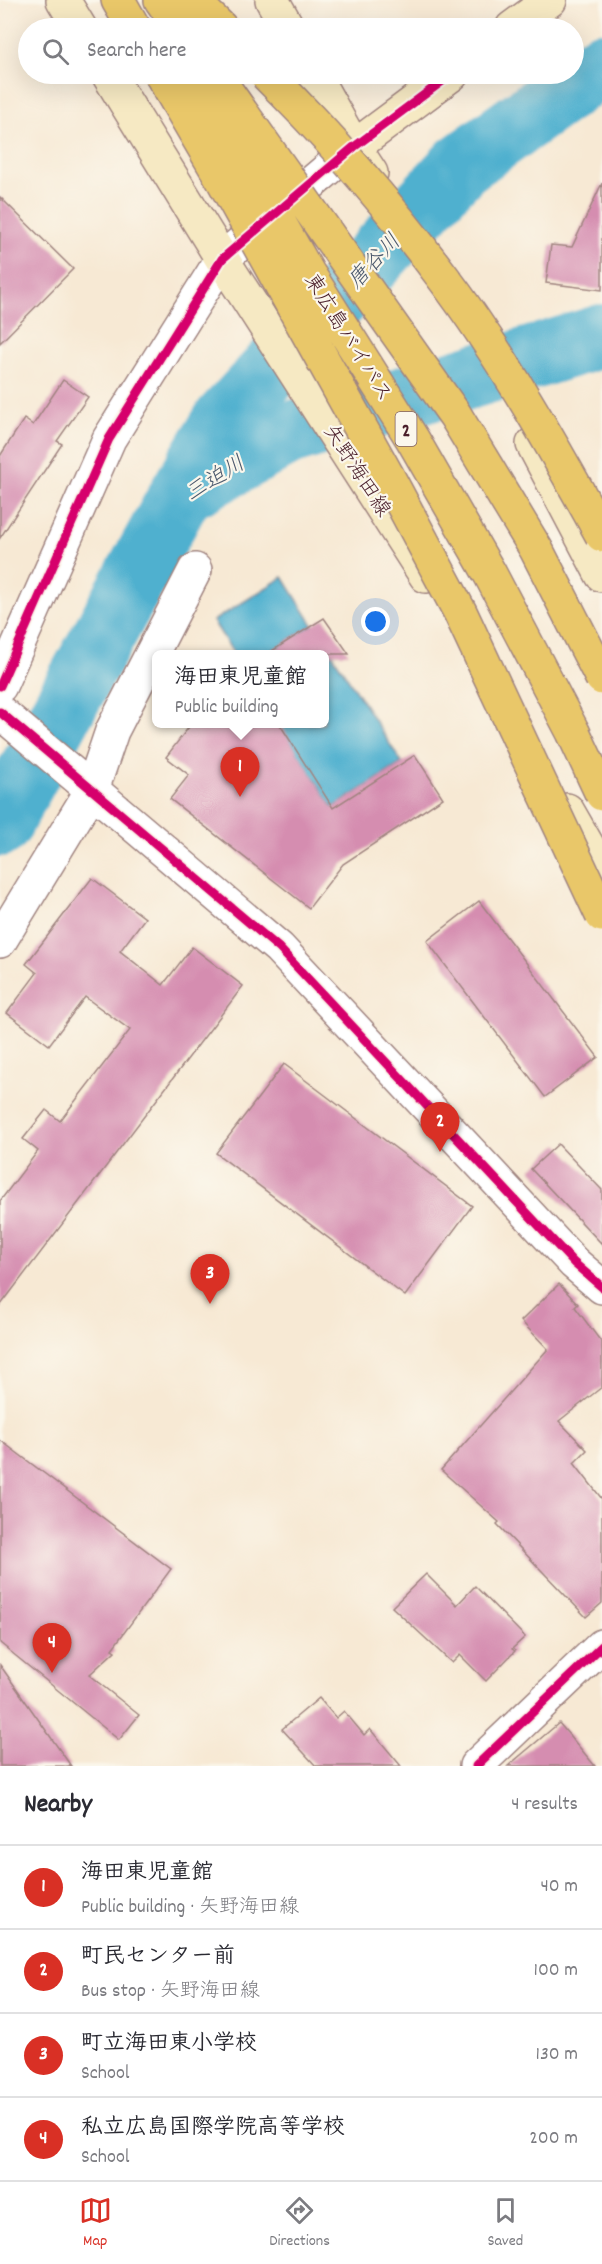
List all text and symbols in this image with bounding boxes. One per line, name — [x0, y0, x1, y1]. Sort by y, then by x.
search box — [18, 18, 584, 84]
icon: search — [39, 35, 72, 68]
text: Search here — [87, 36, 186, 67]
water label: 唐谷川 — [342, 228, 409, 297]
street label: 東広島バイパス — [295, 268, 398, 409]
road number: 2 — [396, 412, 416, 446]
street label: 矢野海田線 — [314, 419, 397, 524]
water label: 三迫川 — [180, 449, 252, 511]
your location — [361, 607, 390, 636]
popup — [152, 650, 329, 728]
text: 海田東児童館 — [174, 663, 307, 694]
text: Public building — [174, 694, 279, 722]
pin: 1 — [220, 748, 260, 797]
pin: 2 — [420, 1102, 460, 1152]
pin: 3 — [190, 1254, 230, 1304]
pin: 4 — [32, 1624, 72, 1673]
text: Nearby — [24, 1787, 92, 1824]
text: 4 results — [511, 1791, 578, 1819]
text: 海田東児童館 — [81, 1858, 213, 1889]
text: 1 — [41, 1873, 46, 1901]
text: 40 m — [540, 1873, 578, 1901]
text: Public building · 矢野海田線 — [81, 1894, 299, 1922]
text: 町民センター前 — [81, 1942, 235, 1973]
text: 2 — [39, 1957, 48, 1985]
text: 100 m — [534, 1957, 578, 1985]
text: Bus stop · 矢野海田線 — [81, 1978, 260, 2006]
text: 町立海田東小学校 — [81, 2029, 257, 2060]
text: 3 — [39, 2041, 48, 2069]
text: 130 m — [536, 2041, 578, 2069]
text: School — [81, 2060, 130, 2088]
text: 私立広島国際学院高等学校 — [81, 2113, 345, 2144]
text: 4 — [39, 2125, 48, 2153]
text: 200 m — [529, 2125, 578, 2153]
text: School — [81, 2144, 130, 2172]
tab: Map — [79, 2194, 112, 2253]
tab: Directions — [269, 2194, 330, 2253]
tab: Saved — [487, 2194, 523, 2253]

